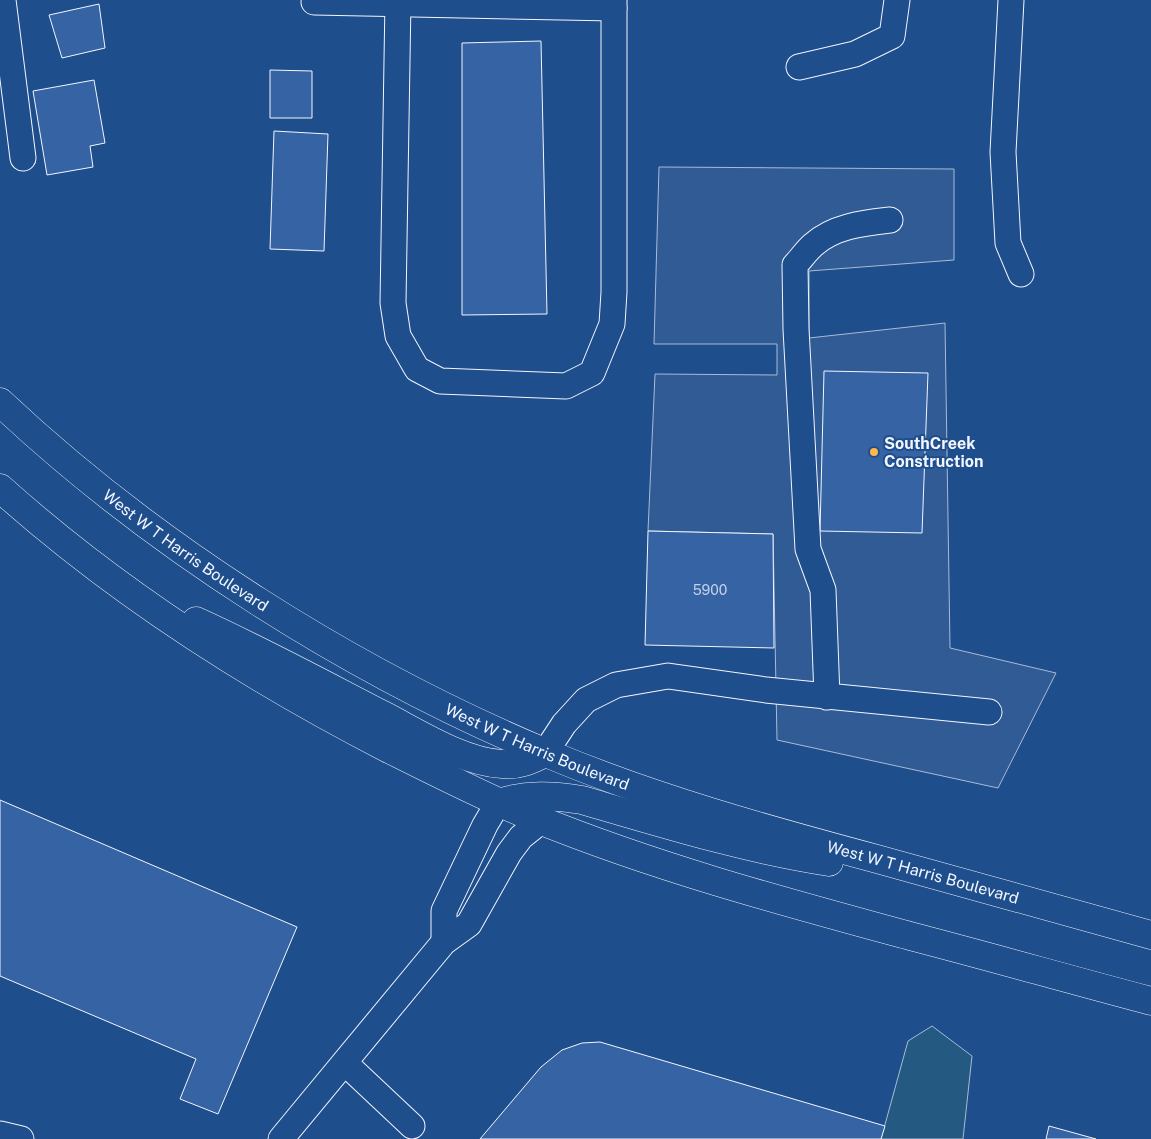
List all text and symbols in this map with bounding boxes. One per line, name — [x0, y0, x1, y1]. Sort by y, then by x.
place label: SouthCreek Construction — [884, 434, 983, 471]
marker: SouthCreek Construction — [868, 446, 880, 458]
street label: West W T Harris Boulevard — [99, 485, 272, 615]
house number: 5900 — [693, 582, 727, 598]
street label: West W T Harris Boulevard — [442, 699, 632, 794]
street label: West W T Harris Boulevard — [825, 836, 1021, 907]

